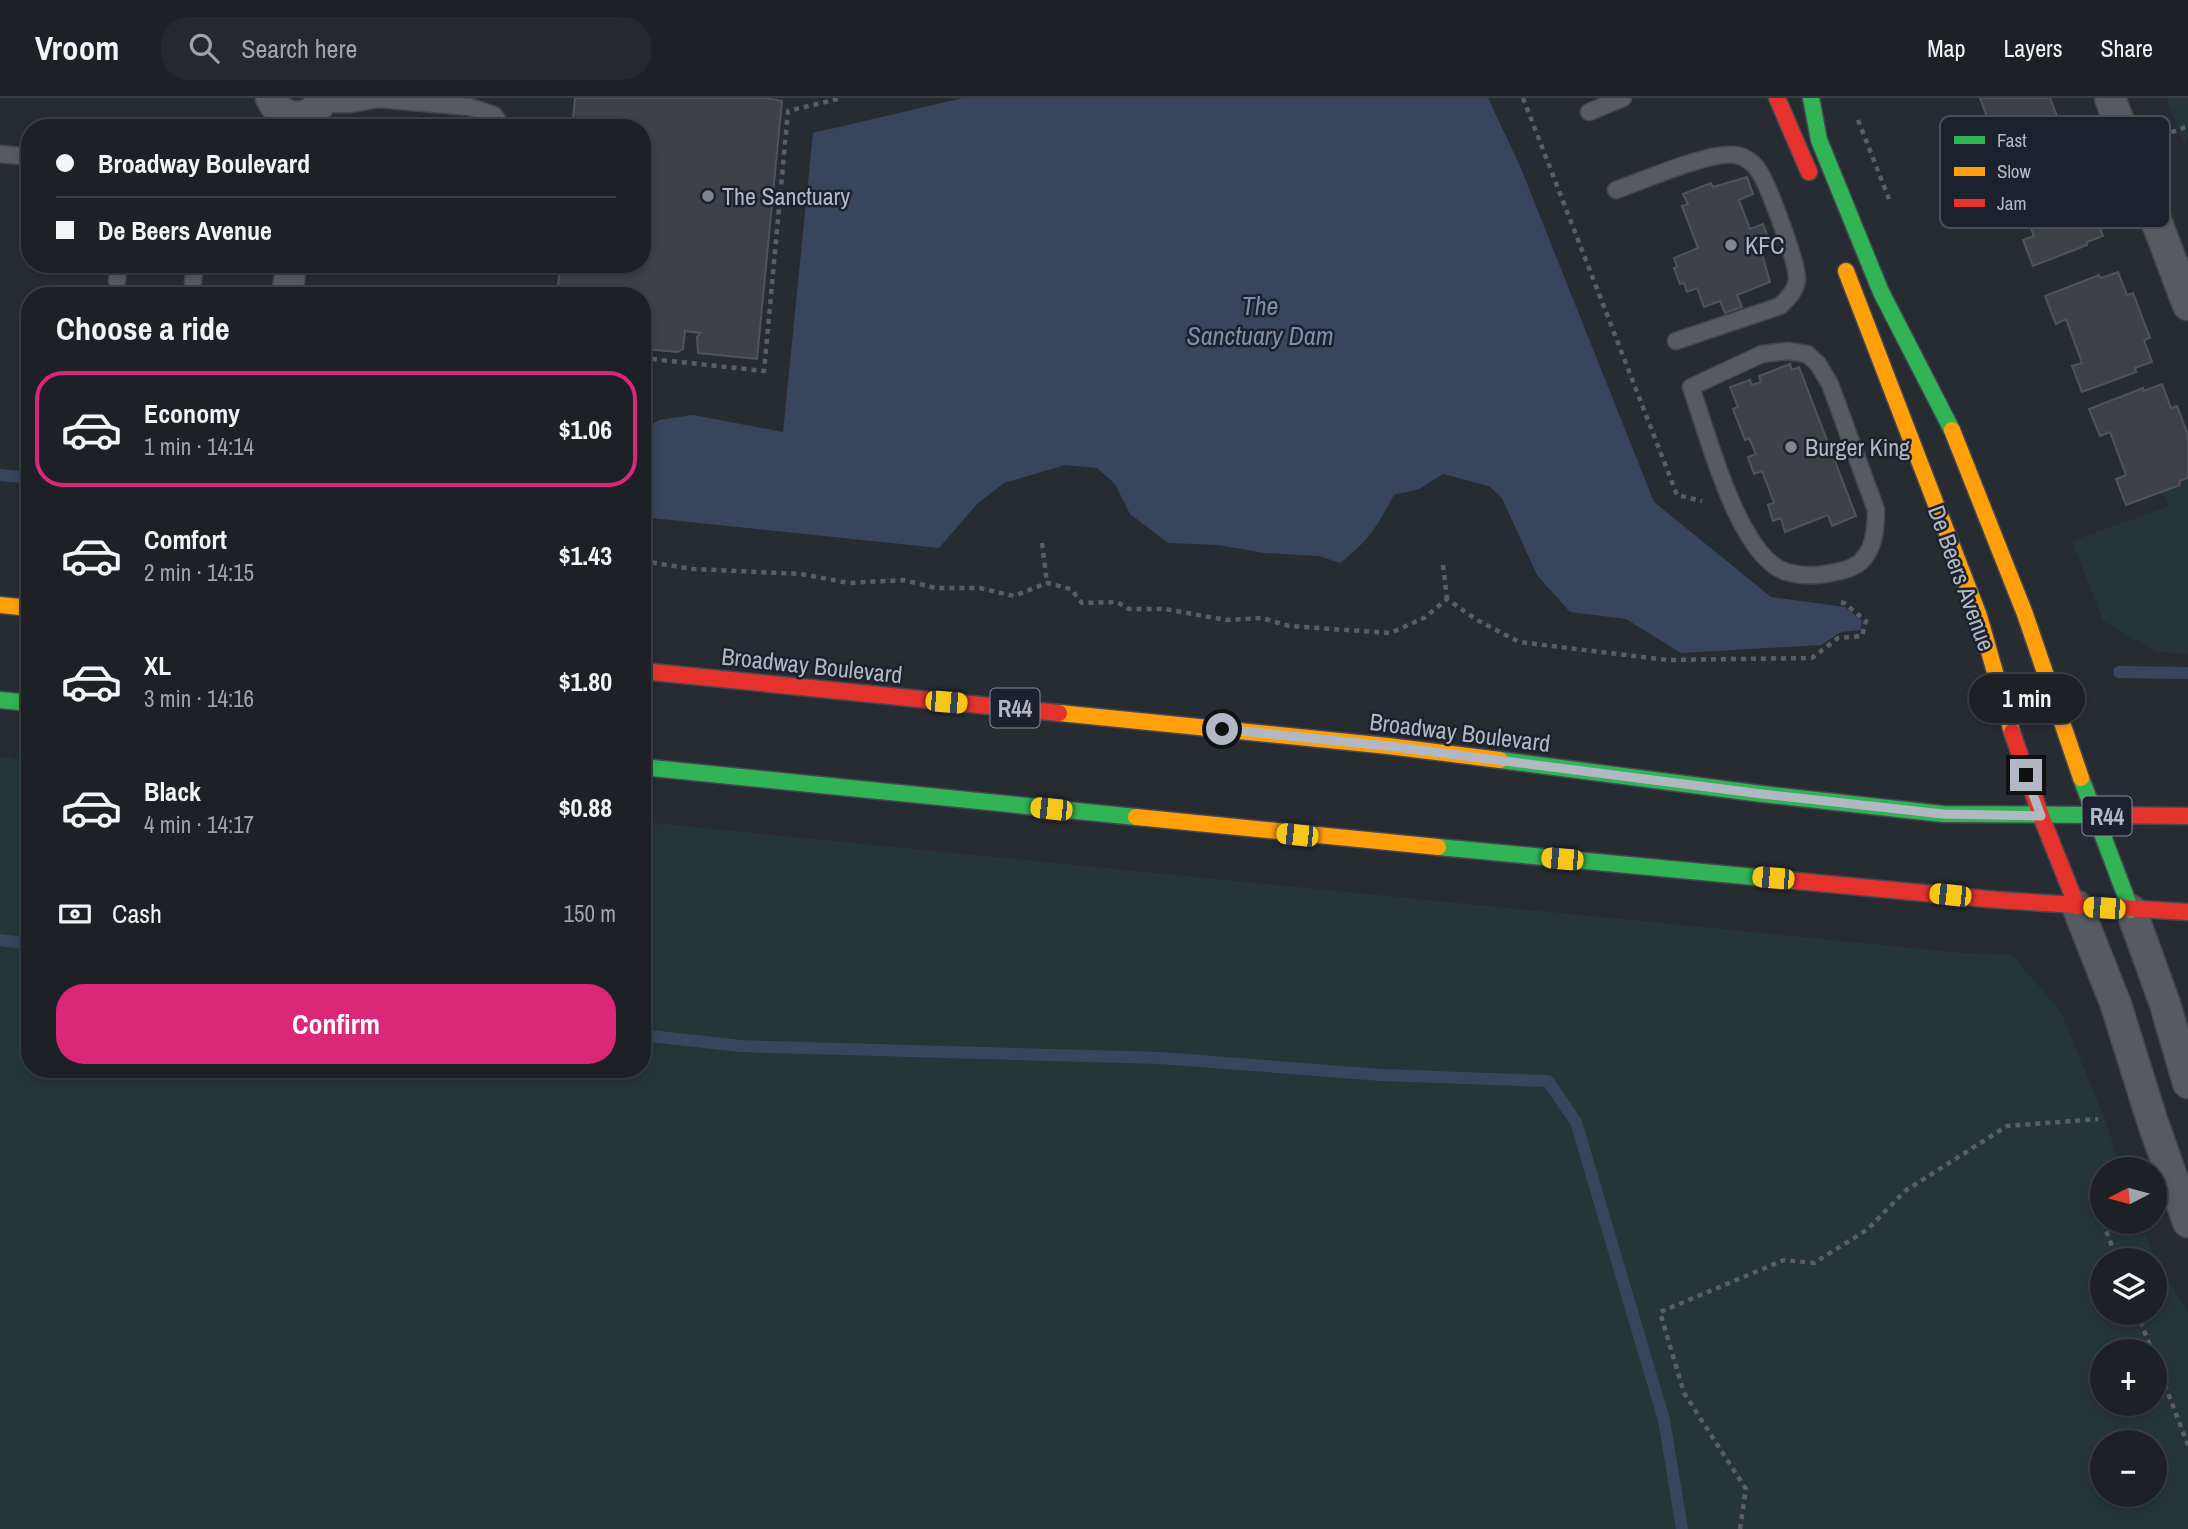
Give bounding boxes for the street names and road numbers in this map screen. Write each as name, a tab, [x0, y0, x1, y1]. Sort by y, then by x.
street label: De Beers Avenue	[1921, 501, 2003, 655]
street label: Broadway Boulevard	[720, 640, 904, 690]
road number: R44	[990, 688, 1040, 728]
street label: Broadway Boulevard	[1368, 705, 1552, 759]
road number: R44	[2082, 796, 2132, 836]

